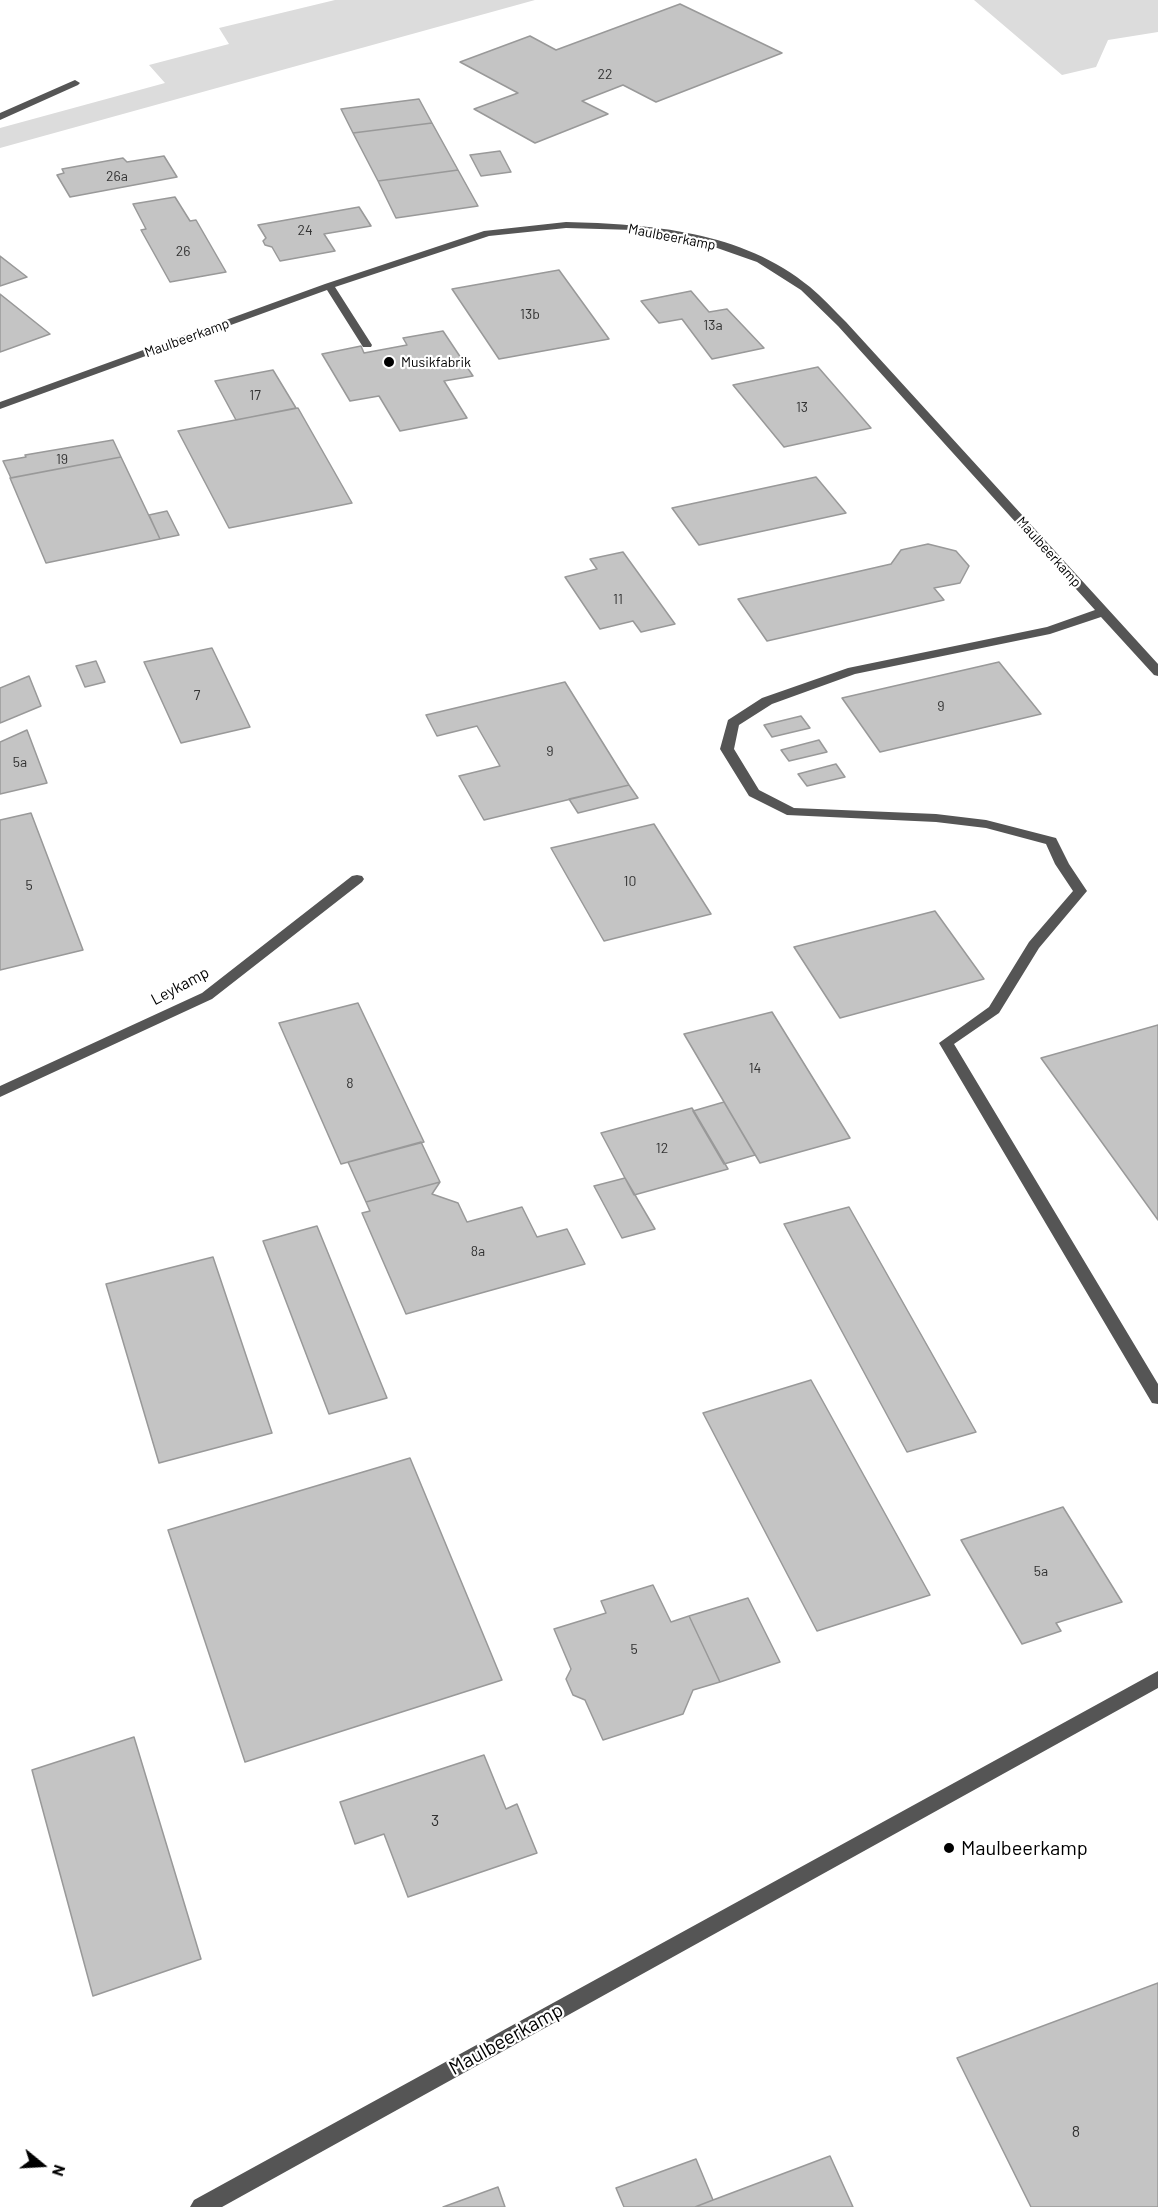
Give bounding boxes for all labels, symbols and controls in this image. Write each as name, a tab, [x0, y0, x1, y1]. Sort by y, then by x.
house number: 22	[597, 66, 613, 82]
house number: 26a	[106, 168, 128, 184]
street label: Maulbeerkamp	[627, 220, 717, 254]
house number: 24	[297, 222, 313, 238]
house number: 26	[176, 243, 190, 259]
house number: 13b	[520, 306, 540, 322]
street label: Maulbeerkamp	[142, 315, 232, 361]
house number: 13a	[703, 317, 723, 333]
place label: Musikfabrik	[401, 354, 471, 370]
marker: Musikfabrik	[382, 355, 396, 369]
house number: 17	[249, 387, 261, 403]
house number: 13	[796, 399, 808, 415]
house number: 19	[56, 451, 68, 467]
street label: Maulbeerkamp	[1013, 513, 1085, 591]
house number: 11	[613, 591, 623, 607]
house number: 7	[194, 687, 200, 703]
house number: 9	[937, 698, 945, 714]
house number: 9	[546, 743, 554, 759]
house number: 5a	[13, 754, 27, 770]
house number: 10	[624, 873, 636, 889]
house number: 5	[25, 877, 33, 893]
street label: Leykamp	[148, 963, 212, 1009]
house number: 14	[749, 1060, 761, 1076]
house number: 8	[346, 1075, 354, 1091]
house number: 12	[656, 1140, 668, 1156]
house number: 8a	[471, 1243, 485, 1259]
house number: 5a	[1034, 1563, 1048, 1579]
house number: 5	[630, 1641, 638, 1657]
house number: 3	[431, 1811, 439, 1831]
place label: Maulbeerkamp	[961, 1836, 1088, 1860]
marker: Maulbeerkamp	[942, 1841, 956, 1855]
street label: Maulbeerkamp	[445, 1998, 567, 2080]
house number: 8	[1072, 2122, 1080, 2142]
north arrow	[12, 2135, 72, 2195]
text: N	[49, 2163, 70, 2179]

